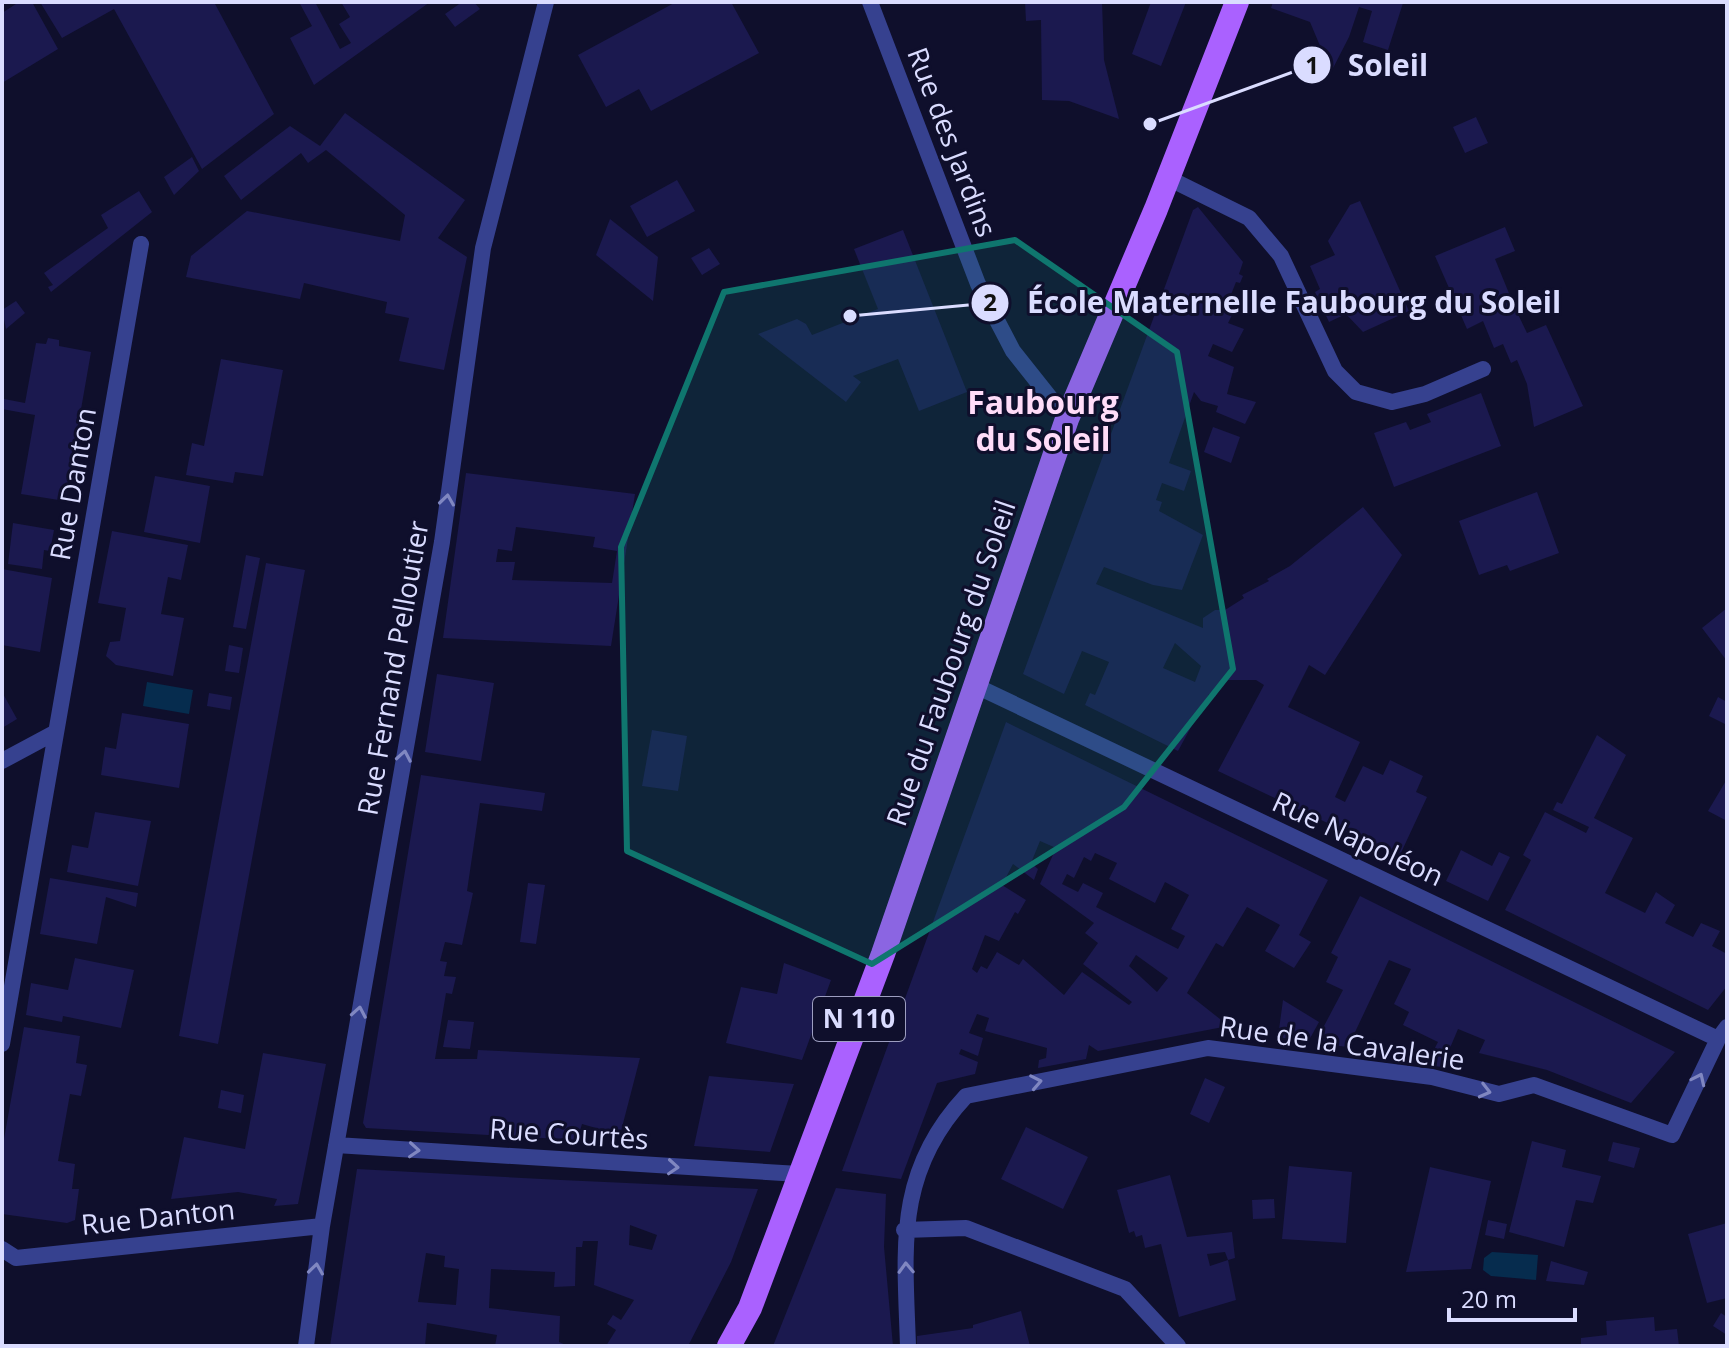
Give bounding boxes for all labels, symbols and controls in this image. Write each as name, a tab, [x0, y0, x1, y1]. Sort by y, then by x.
callout: Soleil	[1292, 38, 1444, 92]
street label: Rue des Jardins	[899, 41, 1007, 242]
text: Soleil	[1348, 44, 1428, 85]
text: 1	[1305, 48, 1319, 81]
callout: École Maternelle Faubourg du Soleil	[970, 276, 1577, 330]
text: École Maternelle Faubourg du Soleil	[1027, 281, 1561, 322]
text: 2	[983, 285, 997, 318]
district label: Faubourg du Soleil	[967, 380, 1119, 460]
street label: Rue Danton	[40, 404, 104, 563]
one-way arrow	[438, 493, 455, 507]
street label: Rue du Faubourg du Soleil	[876, 495, 1024, 831]
street label: Rue Fernand Pelloutier	[347, 517, 437, 818]
one-way arrow	[395, 749, 412, 763]
street label: Rue Napoléon	[1267, 782, 1450, 894]
road number: N 110	[813, 997, 905, 1041]
one-way arrow	[350, 1005, 367, 1019]
street label: Rue de la Cavalerie	[1217, 1006, 1467, 1078]
one-way arrow	[1689, 1072, 1705, 1087]
one-way arrow	[1029, 1074, 1042, 1091]
one-way arrow	[1477, 1081, 1491, 1098]
street label: Rue Courtès	[488, 1108, 650, 1158]
one-way arrow	[408, 1141, 421, 1158]
one-way arrow	[667, 1158, 680, 1175]
street label: Rue Danton	[79, 1189, 237, 1243]
one-way arrow	[897, 1261, 914, 1274]
one-way arrow	[308, 1262, 325, 1275]
scale bar	[1449, 1272, 1575, 1322]
text: 20 m	[1461, 1282, 1517, 1315]

